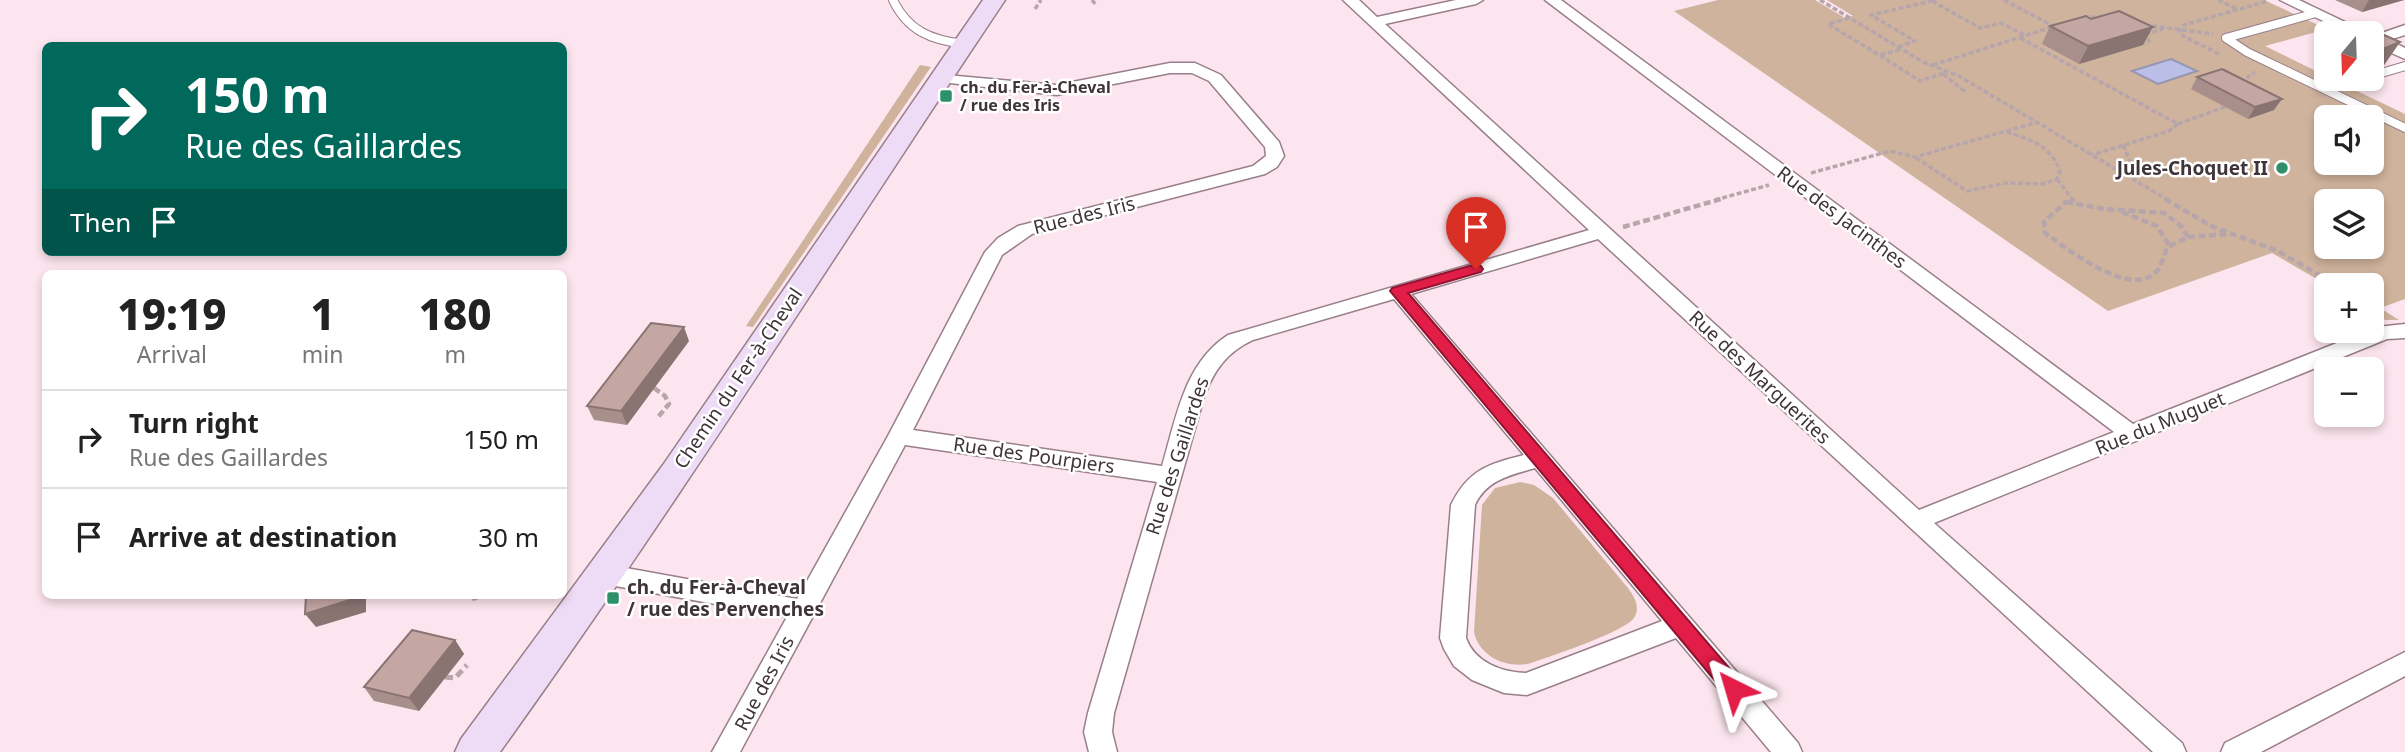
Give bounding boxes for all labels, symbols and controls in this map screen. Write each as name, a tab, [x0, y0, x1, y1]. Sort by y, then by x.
north arrow	[2314, 21, 2384, 91]
map controls	[2314, 21, 2384, 427]
text: 150 m	[185, 61, 330, 127]
icon: right	[70, 70, 161, 161]
place label: ch. du Fer-à-Cheval / rue des Iris	[960, 76, 1111, 116]
marker: ch. du Fer-à-Cheval / rue des Iris	[938, 88, 954, 104]
button: sound	[2314, 105, 2384, 175]
text: Rue des Gaillardes	[185, 124, 462, 167]
place label: Jules-Choquet II	[2115, 155, 2268, 181]
street label: Rue des Jacinthes	[1772, 160, 1912, 274]
marker: Jules-Choquet II	[2274, 160, 2290, 176]
button: layers	[2314, 189, 2384, 259]
street label: Rue des Iris	[1030, 190, 1138, 240]
pin	[1446, 197, 1506, 269]
icon: arrive	[145, 203, 183, 241]
text: Then	[70, 204, 131, 240]
icon: arrive	[1457, 208, 1495, 246]
button: +	[2314, 273, 2384, 343]
street label: Chemin du Fer-à-Cheval	[668, 283, 808, 473]
text: 19:19	[117, 285, 226, 342]
text: 1	[310, 285, 335, 342]
text: 180	[419, 285, 492, 342]
street label: Rue des Marguerites	[1684, 304, 1836, 450]
text: Arrival	[137, 338, 207, 370]
text: min	[302, 338, 343, 370]
text: m	[444, 338, 466, 370]
button: −	[2314, 357, 2384, 427]
street label: Rue des Gaillardes	[1139, 374, 1215, 538]
street label: Rue du Muguet	[2091, 385, 2229, 461]
text: Turn right	[129, 405, 259, 441]
icon: right	[70, 420, 108, 458]
text: 150 m	[463, 421, 539, 457]
street label: Rue des Pourpiers	[952, 431, 1116, 479]
text: Rue des Gaillardes	[129, 441, 328, 473]
icon: arrive	[70, 518, 108, 556]
text: Arrive at destination	[129, 519, 398, 555]
text: 30 m	[478, 519, 539, 555]
place label: ch. du Fer-à-Cheval / rue des Pervenches	[627, 574, 824, 622]
marker: ch. du Fer-à-Cheval / rue des Pervenches	[605, 590, 621, 606]
street label: Rue des Iris	[728, 631, 800, 735]
position arrow	[1697, 652, 1771, 726]

